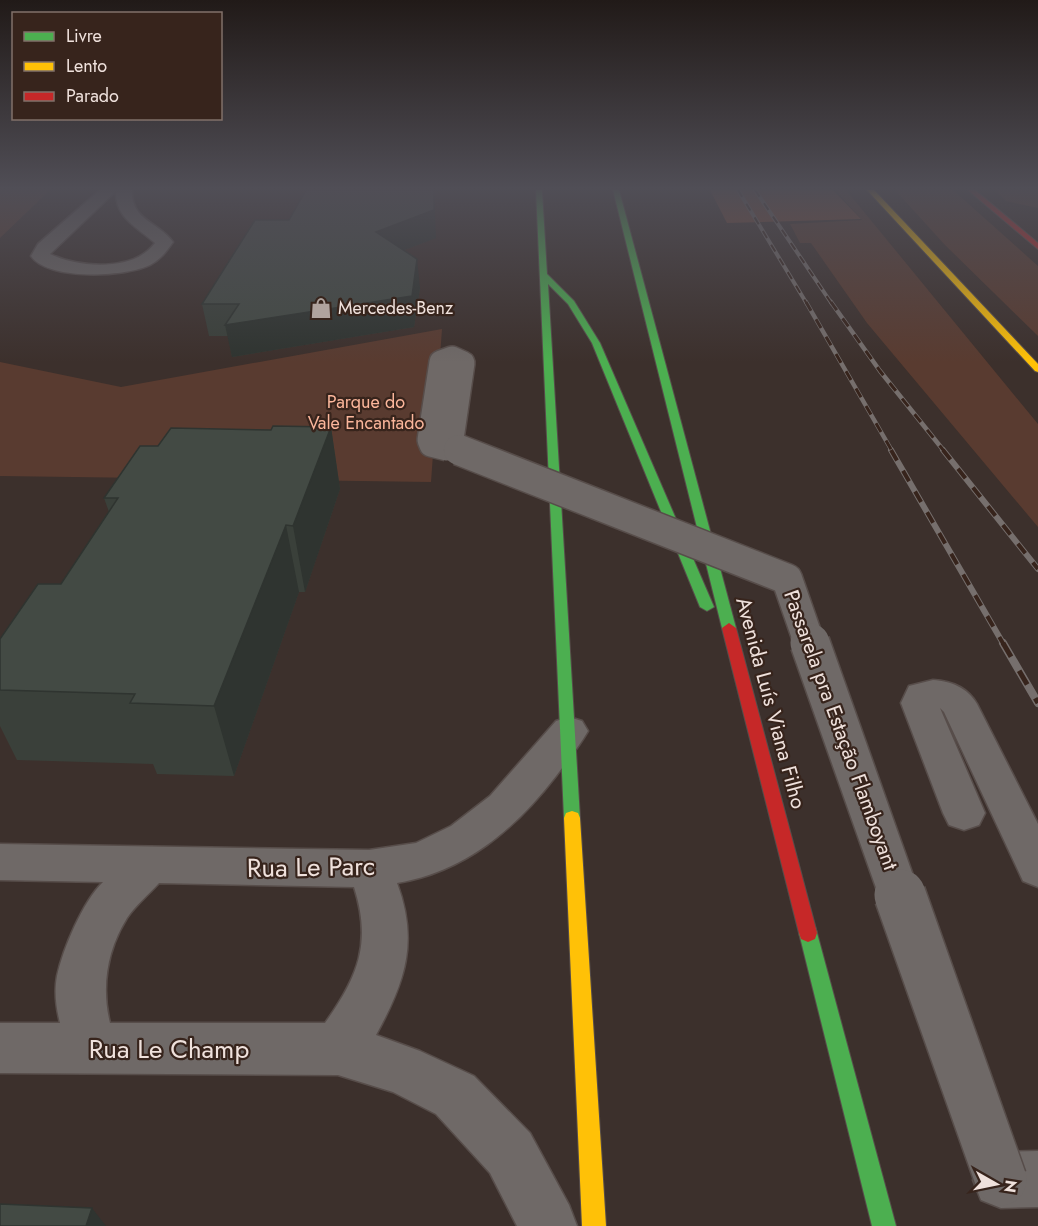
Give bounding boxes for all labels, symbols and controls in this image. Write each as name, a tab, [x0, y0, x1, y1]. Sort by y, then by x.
legend	[12, 12, 222, 120]
text: Livre	[66, 23, 102, 49]
text: Lento	[66, 53, 107, 79]
text: Parado	[66, 83, 119, 109]
place label: Mercedes-Benz	[338, 295, 454, 321]
shop icon: Mercedes-Benz	[309, 296, 333, 320]
park label: Parque do Vale Encantado	[308, 389, 425, 436]
street label: Passarela pra Estação Flamboyant	[776, 586, 906, 874]
street label: Avenida Luís Viana Filho	[728, 594, 814, 812]
street label: Rua Le Parc	[247, 847, 375, 887]
street label: Rua Le Champ	[89, 1030, 249, 1068]
north arrow	[966, 1154, 1026, 1214]
text: N	[998, 1178, 1023, 1194]

